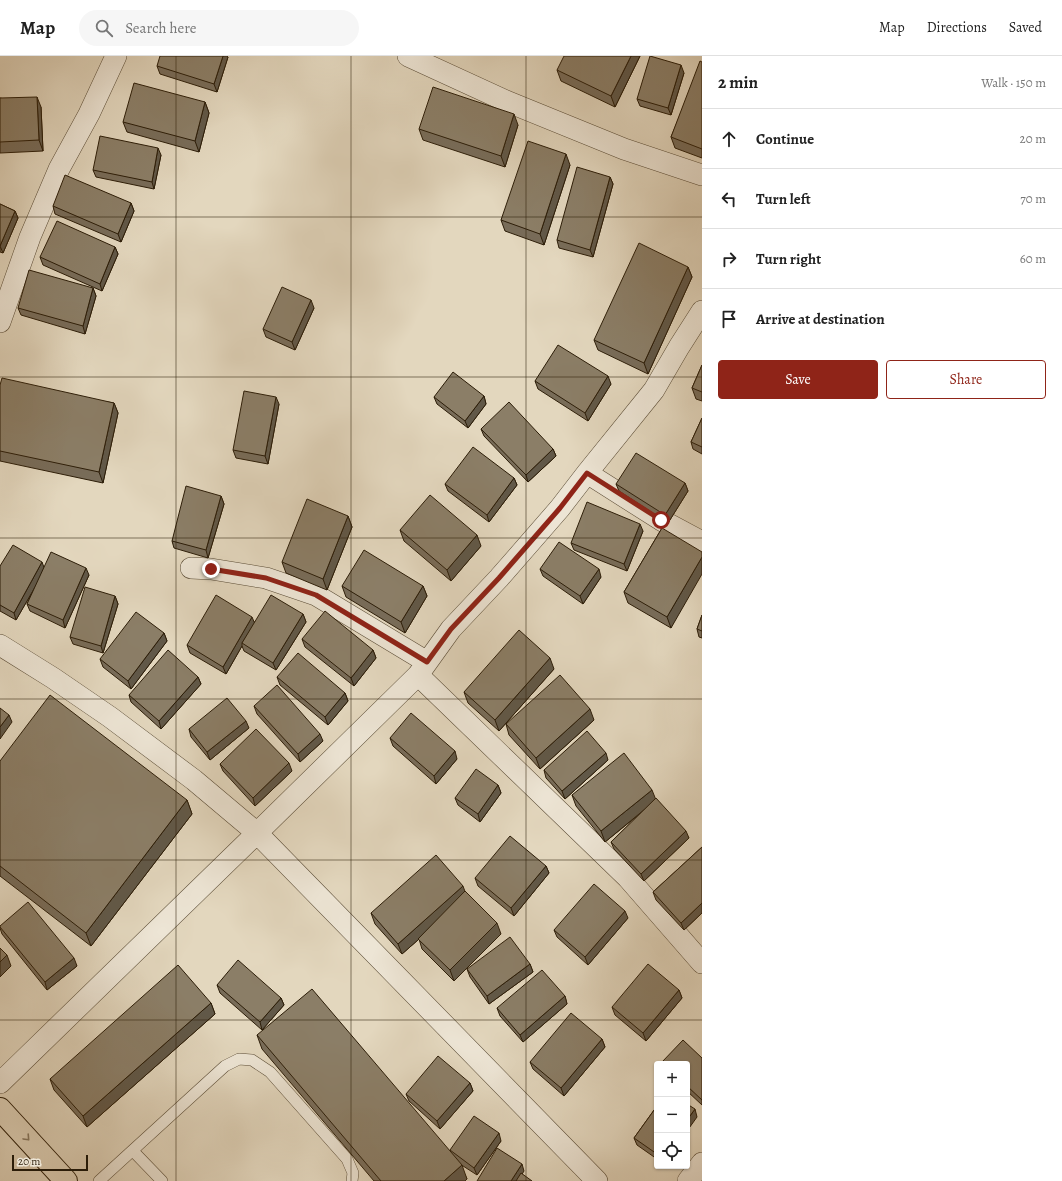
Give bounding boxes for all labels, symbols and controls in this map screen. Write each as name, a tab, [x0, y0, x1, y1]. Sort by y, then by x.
search box	[79, 10, 359, 46]
text: Map	[20, 15, 55, 41]
icon: search	[93, 17, 115, 39]
text: Search here	[125, 18, 197, 38]
text: Map	[879, 18, 905, 37]
text: Directions	[927, 18, 987, 37]
text: Saved	[1009, 18, 1042, 37]
text: 2 min	[718, 71, 758, 94]
text: Walk · 150 m	[981, 74, 1046, 91]
icon: ahead	[718, 128, 740, 150]
text: Continue	[756, 129, 814, 149]
text: 20 m	[1020, 130, 1046, 147]
icon: left	[718, 188, 740, 210]
text: Turn left	[756, 189, 811, 209]
text: 70 m	[1020, 190, 1046, 207]
icon: right	[718, 248, 740, 270]
text: Turn right	[756, 249, 821, 269]
text: 60 m	[1020, 250, 1046, 267]
icon: arrive	[718, 308, 740, 330]
text: Arrive at destination	[756, 309, 885, 329]
button: Save	[718, 360, 878, 399]
button: Share	[886, 360, 1046, 399]
route start	[652, 511, 670, 529]
route end	[202, 560, 220, 578]
map controls	[654, 1061, 690, 1169]
button: +	[654, 1061, 690, 1097]
button: −	[654, 1097, 690, 1133]
one-way arrow	[22, 1133, 29, 1141]
button: locate	[654, 1133, 690, 1169]
scale bar	[12, 1153, 88, 1172]
text: 20 m	[18, 1154, 40, 1169]

